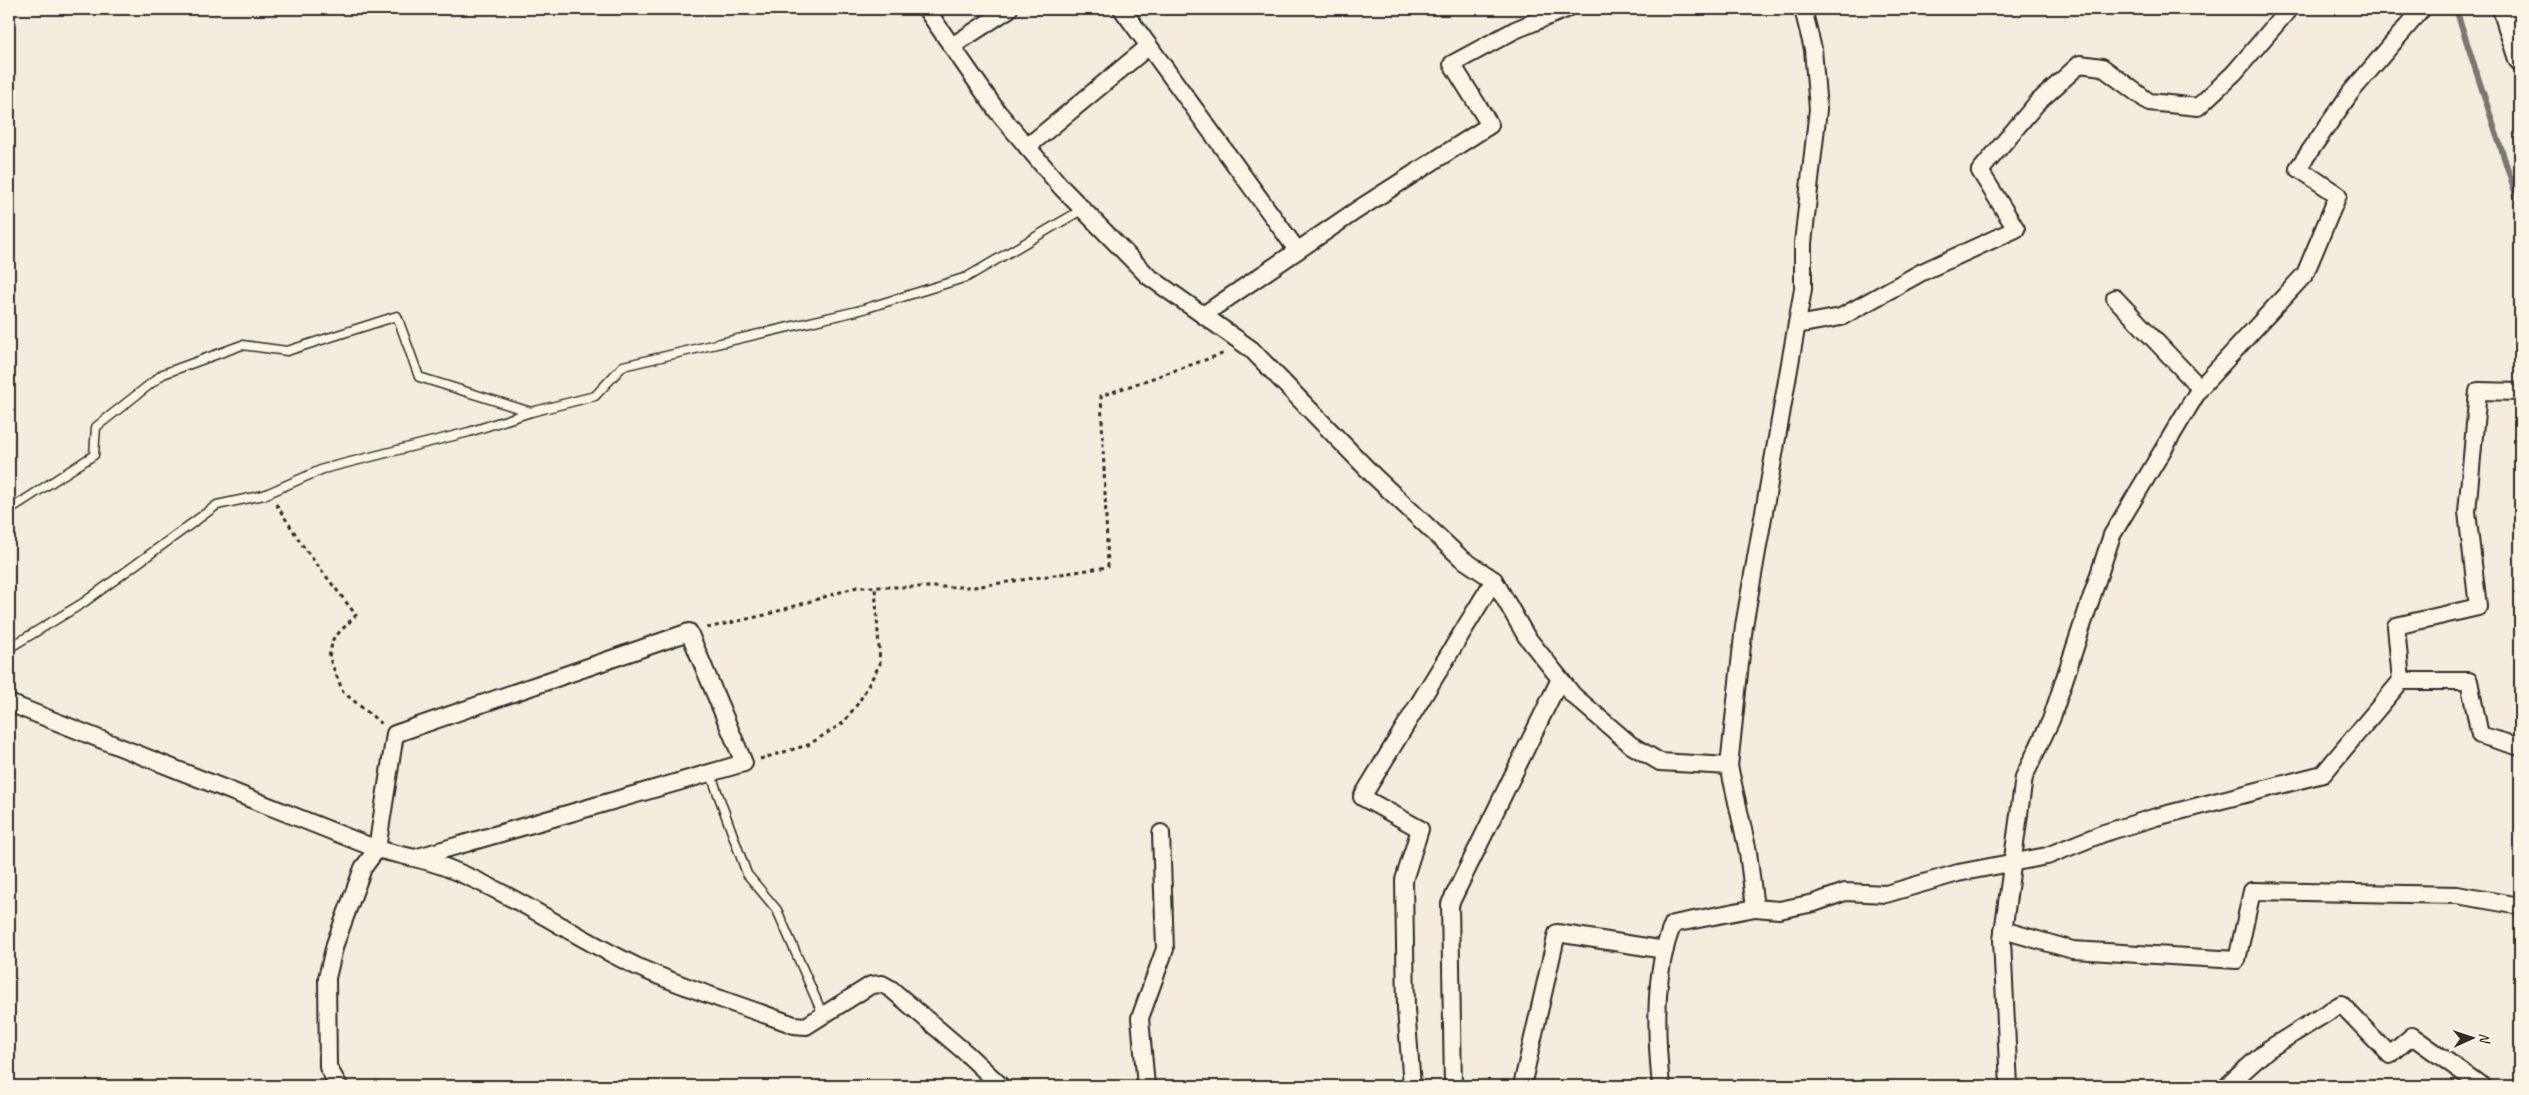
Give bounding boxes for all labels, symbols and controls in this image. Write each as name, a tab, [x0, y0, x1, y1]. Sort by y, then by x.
north arrow	[2446, 1012, 2496, 1062]
text: N	[2476, 1033, 2493, 1044]

